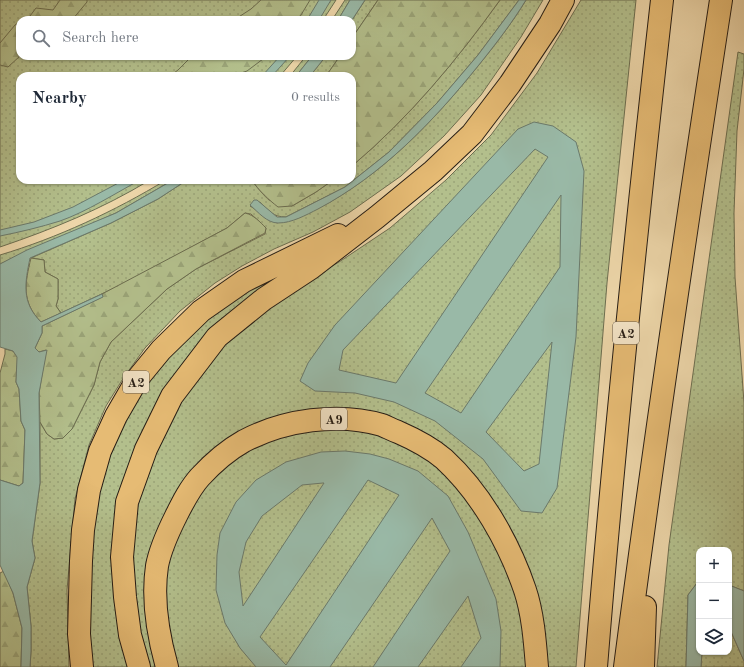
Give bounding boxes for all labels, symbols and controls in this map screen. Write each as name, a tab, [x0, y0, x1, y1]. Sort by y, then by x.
search box	[16, 16, 356, 60]
icon: search	[30, 27, 52, 49]
text: Search here	[62, 31, 139, 46]
text: Nearby	[32, 90, 87, 107]
text: 0 results	[291, 91, 340, 104]
road number: A2	[613, 322, 639, 344]
road number: A2	[123, 371, 149, 393]
road number: A9	[321, 408, 347, 430]
map controls	[696, 547, 732, 655]
button: +	[696, 547, 732, 583]
button: −	[696, 583, 732, 619]
button: layers	[696, 619, 732, 655]

